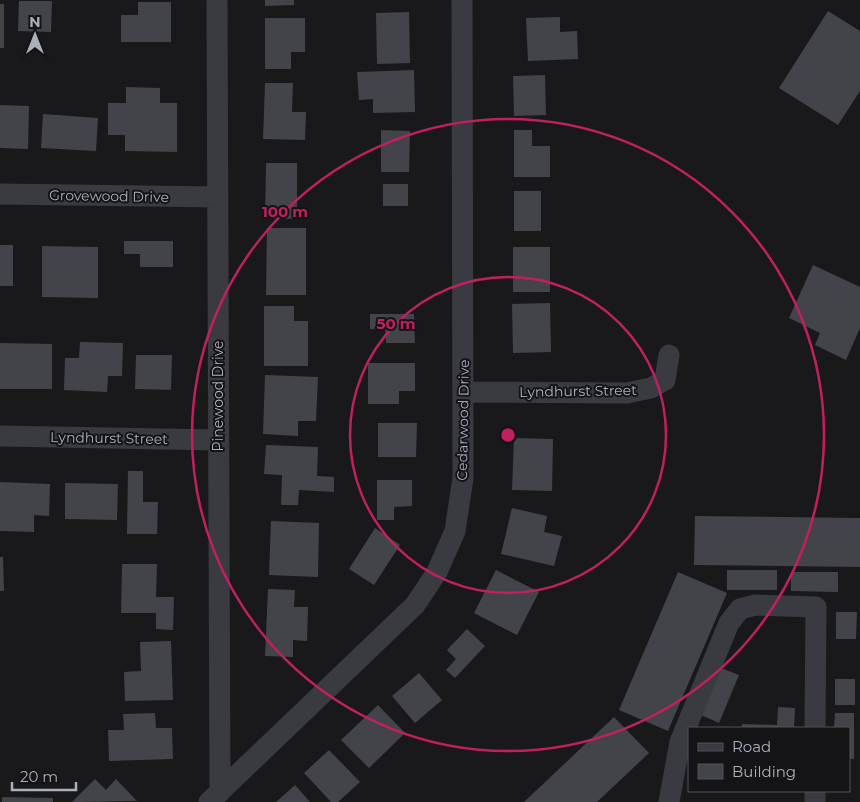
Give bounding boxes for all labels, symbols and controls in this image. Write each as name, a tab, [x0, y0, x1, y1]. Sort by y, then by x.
north arrow	[10, 10, 60, 60]
text: N	[29, 13, 41, 31]
street label: Grovewood Drive	[49, 186, 169, 206]
text: 100 m	[262, 202, 308, 221]
text: 50 m	[376, 314, 416, 333]
street label: Pinewood Drive	[209, 340, 227, 452]
street label: Cedarwood Drive	[453, 359, 473, 481]
street label: Lyndhurst Street	[519, 381, 637, 401]
centre of rings	[499, 426, 517, 444]
street label: Lyndhurst Street	[50, 428, 168, 448]
legend	[688, 727, 850, 792]
text: Road	[732, 737, 771, 756]
scale bar	[12, 760, 76, 792]
text: Building	[732, 762, 796, 781]
text: 20 m	[20, 767, 58, 786]

